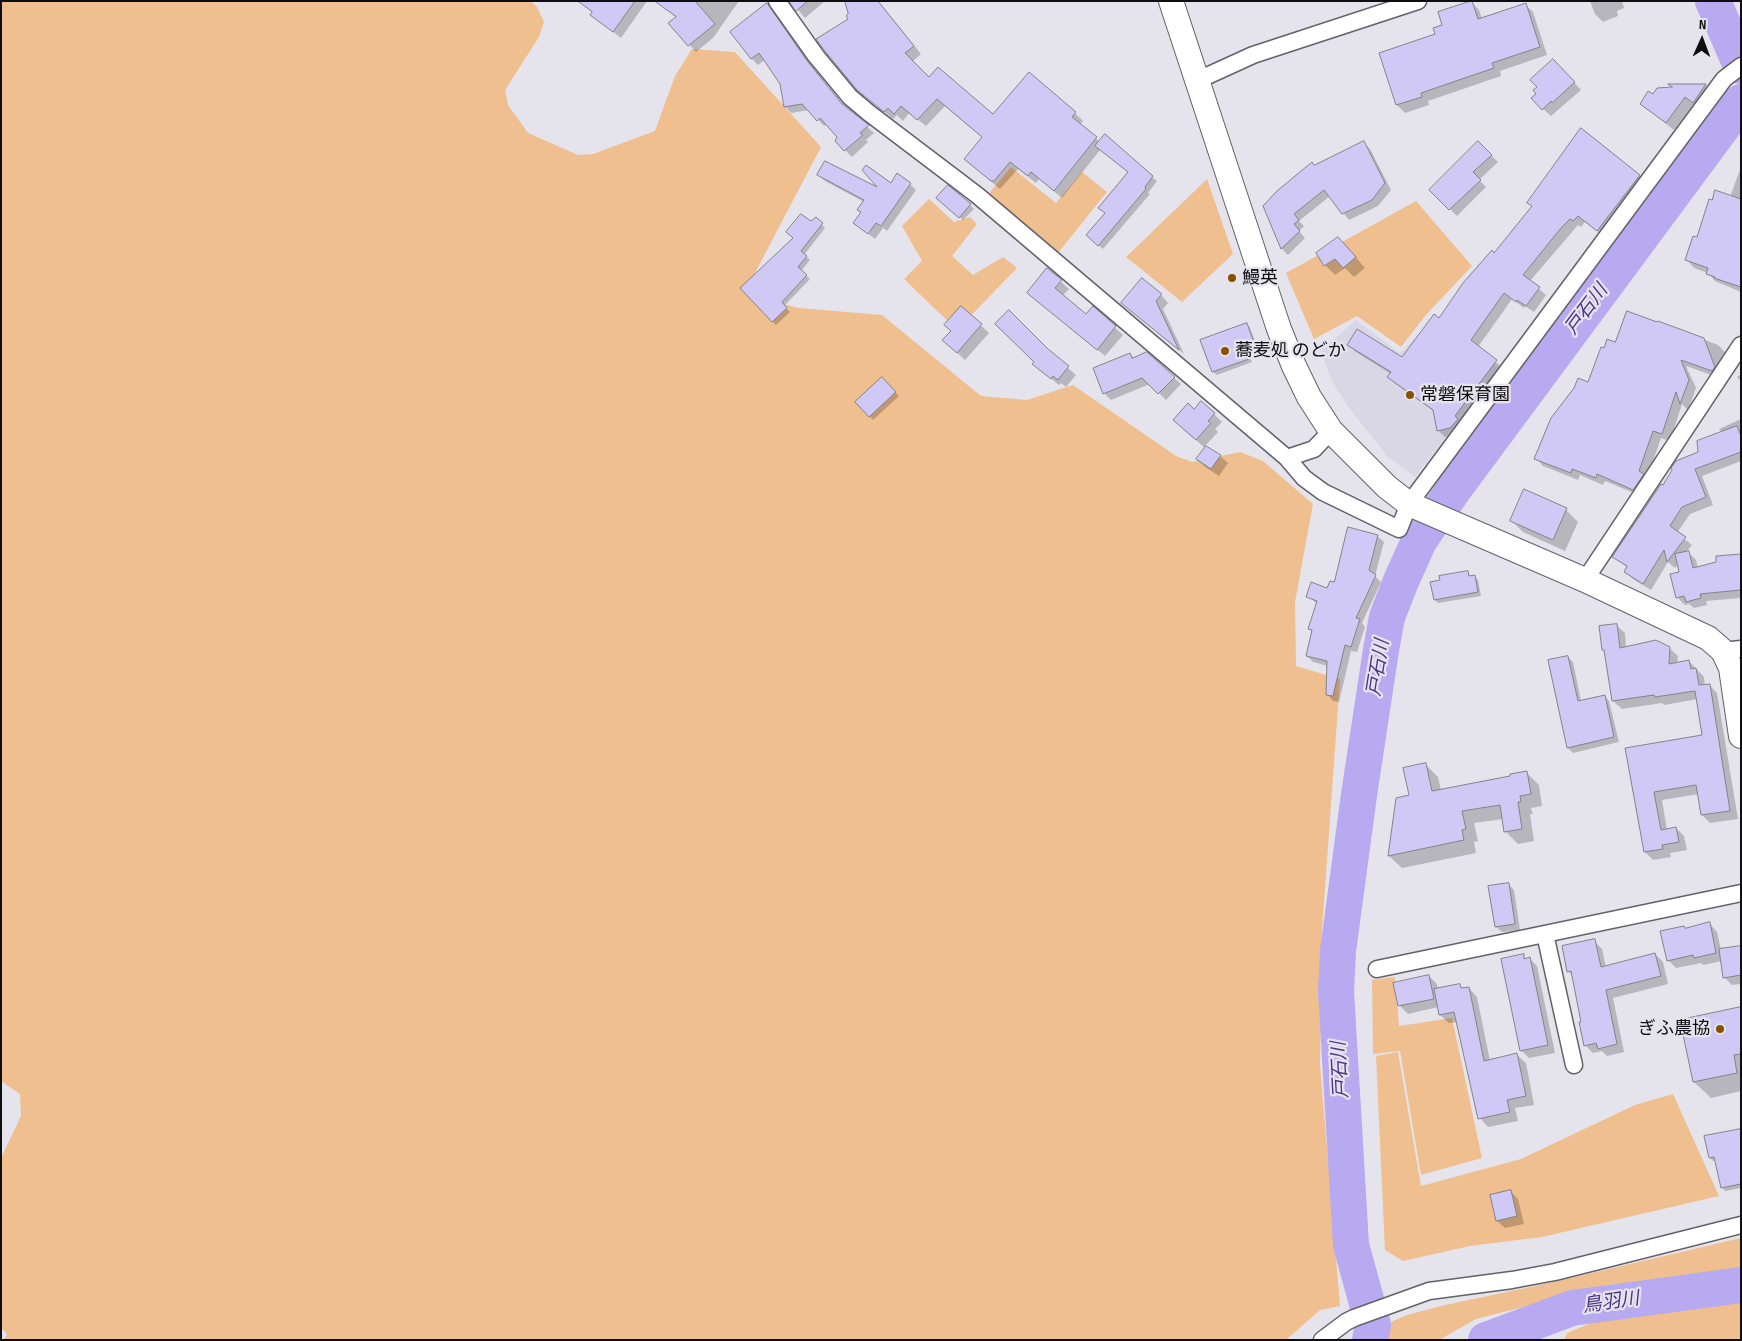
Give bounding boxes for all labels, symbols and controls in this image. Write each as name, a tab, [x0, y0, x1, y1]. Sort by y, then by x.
north arrow	[1677, 15, 1727, 65]
text: N	[1698, 16, 1707, 33]
place label: 鰻英	[1242, 267, 1278, 289]
marker: 鰻英	[1226, 272, 1238, 284]
water label: 戸石川	[1561, 280, 1613, 340]
place label: 蕎麦処 のどか	[1235, 340, 1346, 362]
marker: 蕎麦処 のどか	[1219, 345, 1231, 357]
place label: 常磐保育園	[1420, 384, 1510, 406]
marker: 常磐保育園	[1404, 389, 1416, 401]
water label: 戸石川	[1363, 638, 1395, 698]
place label: ぎふ農協	[1638, 1018, 1710, 1040]
marker: ぎふ農協	[1714, 1023, 1726, 1035]
water label: 戸石川	[1328, 1041, 1354, 1099]
water label: 鳥羽川	[1581, 1288, 1641, 1318]

